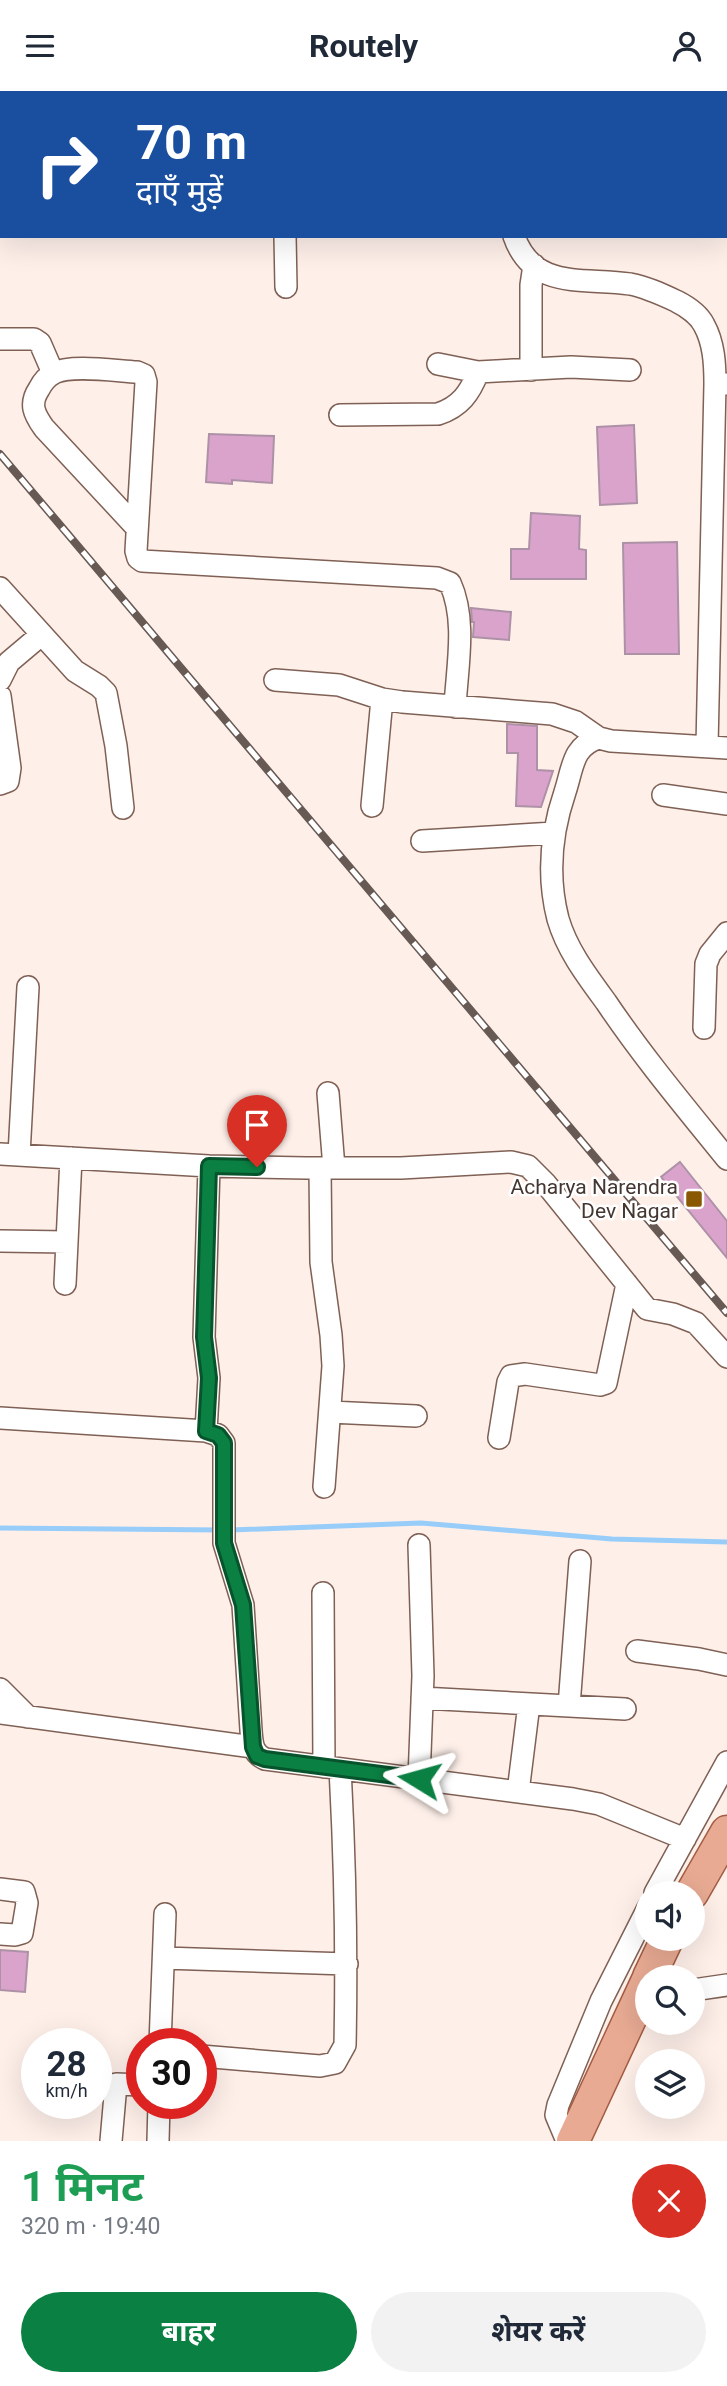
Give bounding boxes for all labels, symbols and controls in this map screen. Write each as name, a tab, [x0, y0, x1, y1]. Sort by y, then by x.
icon: menu	[21, 27, 59, 65]
text: Routely	[309, 27, 418, 65]
icon: person	[668, 27, 706, 65]
text: 70 m	[136, 114, 247, 171]
icon: right	[21, 119, 112, 210]
text: दाएँ मुड़ें	[136, 173, 223, 211]
pin	[227, 1095, 287, 1167]
icon: arrive	[238, 1106, 276, 1144]
place label: Acharya Narendra Dev Nagar	[511, 1175, 678, 1223]
marker: Acharya Narendra Dev Nagar	[684, 1189, 704, 1209]
position arrow	[382, 1742, 456, 1816]
map controls	[635, 1881, 705, 2119]
button: sound	[635, 1881, 705, 1951]
button: search	[635, 1965, 705, 2035]
speed limit sign: 30	[126, 2028, 217, 2119]
text: 28	[46, 2044, 87, 2085]
button: layers	[635, 2049, 705, 2119]
text: km/h	[45, 2080, 88, 2101]
text: 1 मिनट	[21, 2162, 144, 2211]
button: close	[632, 2164, 706, 2238]
text: 320 m · 19:40	[21, 2213, 160, 2240]
button: बाहर	[21, 2292, 357, 2372]
button: शेयर करें	[371, 2292, 706, 2372]

